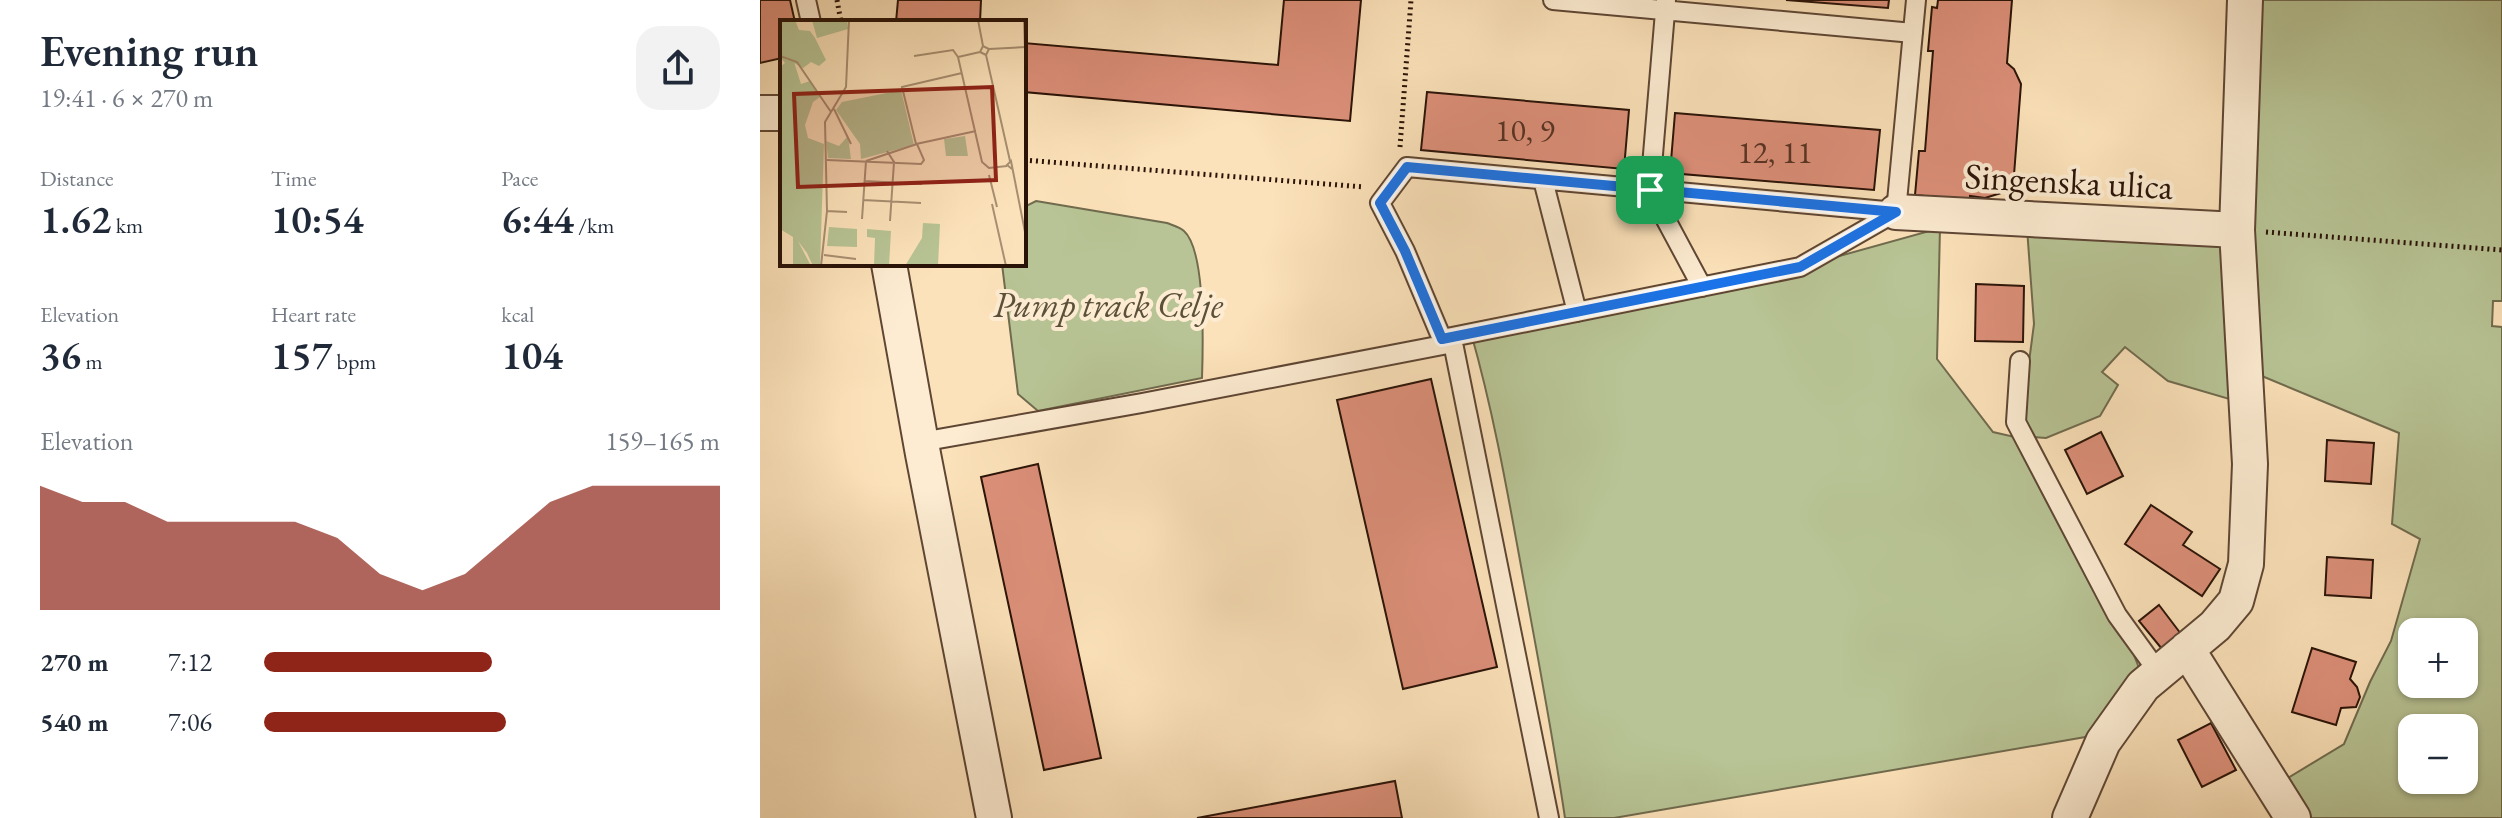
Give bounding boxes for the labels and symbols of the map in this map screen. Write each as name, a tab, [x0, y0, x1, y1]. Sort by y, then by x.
inset map	[780, 20, 1026, 266]
house number: 10, 9	[1495, 109, 1555, 151]
house number: 12, 11	[1737, 131, 1813, 173]
street label: Singenska ulica	[1964, 152, 2175, 210]
pin	[1616, 156, 1684, 224]
park label: Pump track Celje	[993, 281, 1224, 328]

